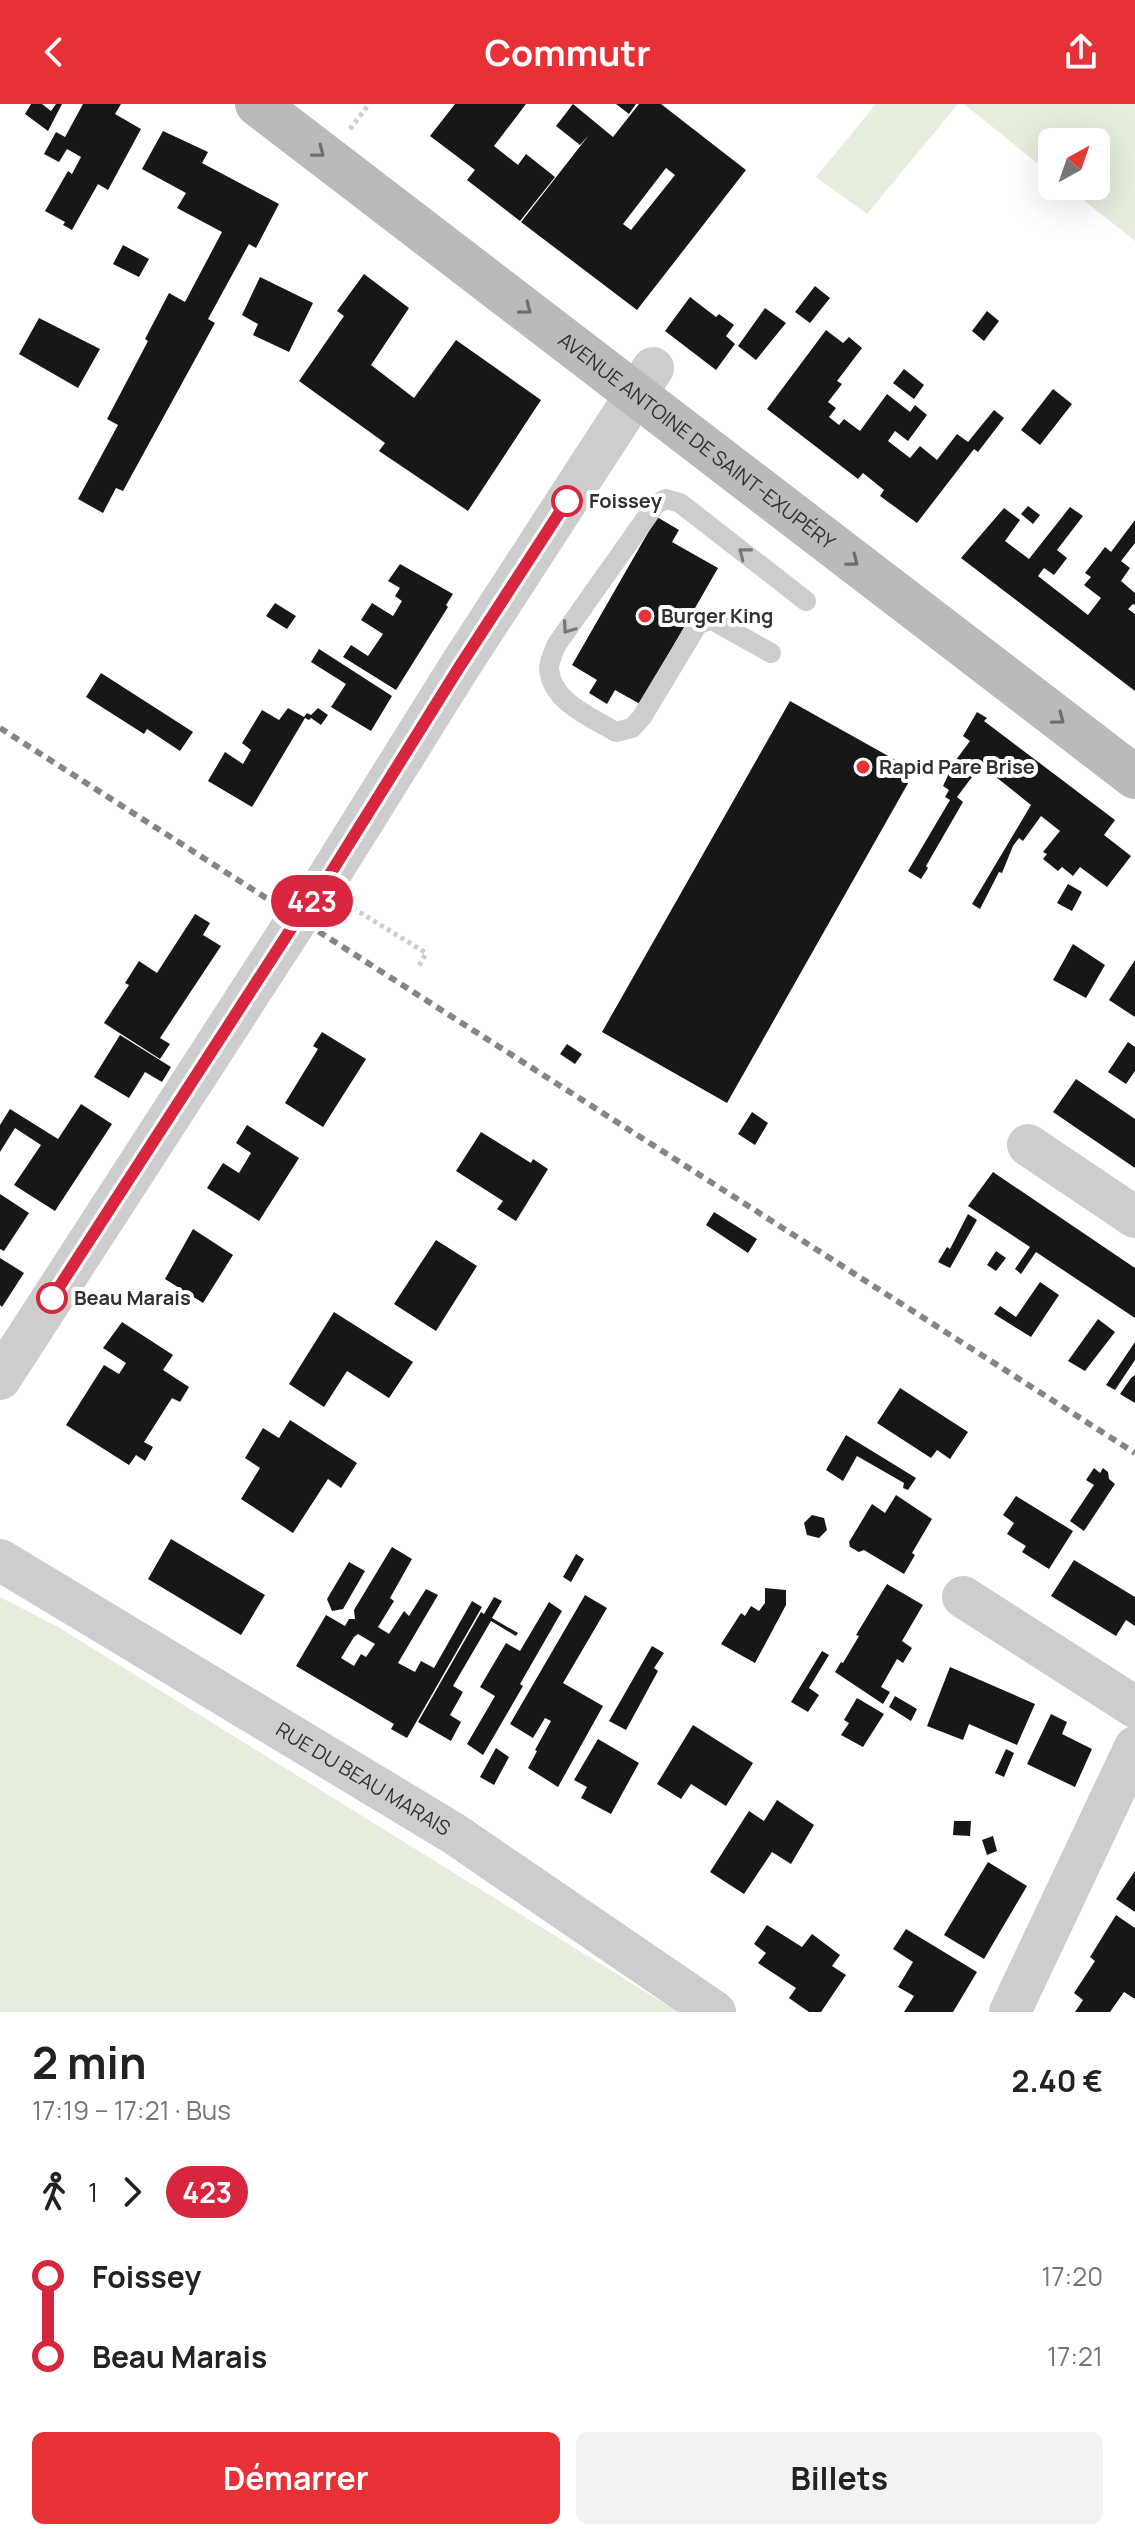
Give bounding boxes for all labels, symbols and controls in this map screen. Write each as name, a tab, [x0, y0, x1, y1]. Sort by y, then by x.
text: Commutr	[484, 28, 651, 77]
icon: back	[32, 30, 76, 74]
icon: share	[1059, 30, 1103, 74]
north arrow	[1038, 128, 1110, 200]
map controls	[1038, 128, 1110, 200]
one-way arrow	[310, 142, 325, 156]
one-way arrow	[517, 300, 532, 314]
street label: AVENUE ANTOINE DE SAINT-EXUPÉRY	[553, 326, 841, 556]
marker: Foissey	[552, 486, 582, 516]
place label: Foissey	[589, 487, 663, 514]
one-way arrow	[738, 549, 753, 563]
one-way arrow	[844, 551, 859, 565]
place label: Burger King	[661, 602, 773, 629]
marker: Burger King	[636, 607, 654, 625]
one-way arrow	[563, 620, 578, 634]
one-way arrow	[1050, 710, 1065, 724]
place label: Rapid Pare Brise	[879, 753, 1035, 780]
marker: Rapid Pare Brise	[854, 758, 872, 776]
line badge: 423	[266, 875, 358, 927]
text: 423	[287, 882, 337, 920]
marker: Beau Marais	[37, 1283, 67, 1313]
place label: Beau Marais	[74, 1284, 191, 1311]
street label: RUE DU BEAU MARAIS	[271, 1715, 456, 1841]
text: 2 min	[32, 2032, 146, 2092]
text: 2.40 €	[1012, 2060, 1103, 2101]
text: 17:19 – 17:21 · Bus	[32, 2092, 231, 2128]
icon: walk	[32, 2170, 76, 2214]
icon: forward	[110, 2170, 154, 2214]
text: 423	[182, 2173, 232, 2211]
text: 1	[88, 2174, 98, 2210]
text: Foissey	[92, 2256, 201, 2297]
text: 17:20	[1041, 2258, 1103, 2294]
text: Beau Marais	[92, 2336, 267, 2377]
text: 17:21	[1047, 2338, 1103, 2374]
button: Démarrer	[32, 2432, 560, 2524]
button: Billets	[576, 2432, 1103, 2524]

